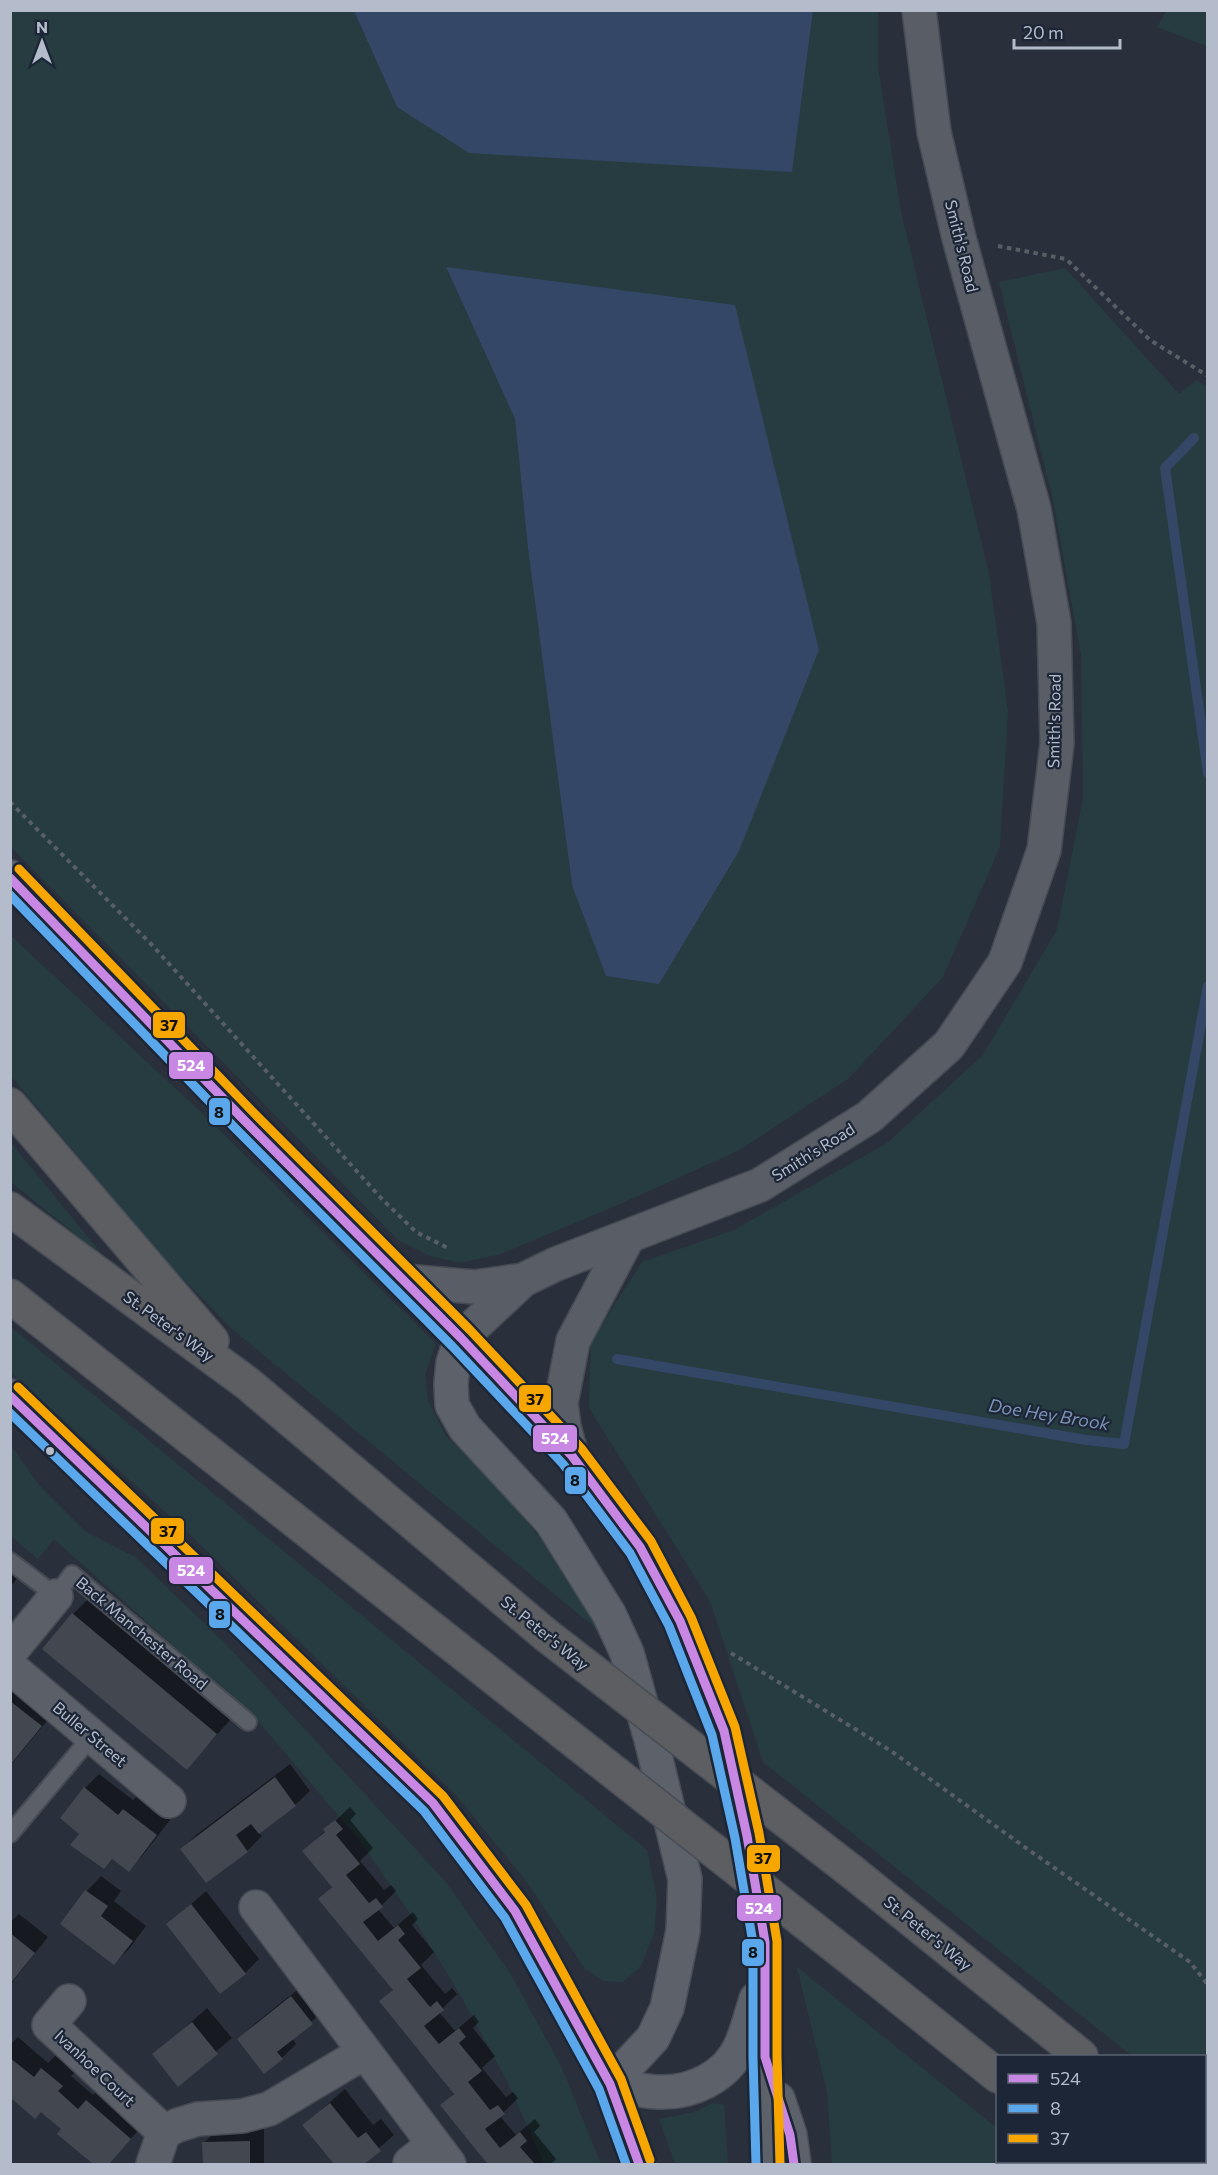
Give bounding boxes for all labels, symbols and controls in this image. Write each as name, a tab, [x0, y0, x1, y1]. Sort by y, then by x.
north arrow	[12, 12, 72, 72]
scale bar	[1014, 12, 1120, 50]
text: N	[36, 17, 48, 36]
text: 20 m	[1023, 21, 1064, 43]
street label: Smith's Road	[942, 198, 983, 294]
street label: Smith's Road	[1043, 674, 1064, 768]
line badge: 37	[152, 1011, 186, 1039]
text: 37	[160, 1015, 178, 1034]
line badge: 524	[168, 1051, 214, 1080]
text: 524	[177, 1055, 205, 1074]
line badge: 8	[208, 1097, 231, 1126]
text: 8	[214, 1102, 224, 1121]
street label: Smith's Road	[768, 1119, 858, 1185]
street label: St. Peter's Way	[120, 1286, 218, 1365]
line badge: 37	[518, 1384, 552, 1413]
text: 37	[526, 1389, 544, 1408]
water label: Doe Hey Brook	[987, 1394, 1112, 1435]
line badge: 524	[532, 1424, 578, 1453]
text: 524	[541, 1428, 569, 1447]
unlabelled marker	[44, 1445, 56, 1457]
line badge: 8	[564, 1466, 587, 1495]
text: 8	[570, 1470, 580, 1489]
line badge: 37	[150, 1517, 185, 1545]
text: 37	[159, 1521, 177, 1540]
line badge: 524	[168, 1556, 214, 1585]
text: 524	[177, 1560, 205, 1579]
street label: Back Manchester Road	[73, 1572, 212, 1693]
street label: St. Peter's Way	[498, 1591, 593, 1674]
line badge: 8	[208, 1600, 231, 1629]
text: 8	[215, 1604, 225, 1623]
street label: Buller Street	[50, 1697, 131, 1770]
line badge: 37	[746, 1844, 781, 1873]
text: 37	[754, 1848, 772, 1867]
street label: St. Peter's Way	[881, 1891, 976, 1974]
line badge: 524	[736, 1894, 782, 1922]
text: 524	[745, 1898, 773, 1917]
line badge: 8	[741, 1938, 765, 1967]
text: 8	[748, 1942, 758, 1961]
street label: Ivanhoe Court	[51, 2026, 140, 2110]
legend	[996, 2055, 1206, 2163]
text: 524	[1050, 2067, 1081, 2089]
text: 8	[1050, 2097, 1061, 2119]
text: 37	[1050, 2127, 1070, 2149]

